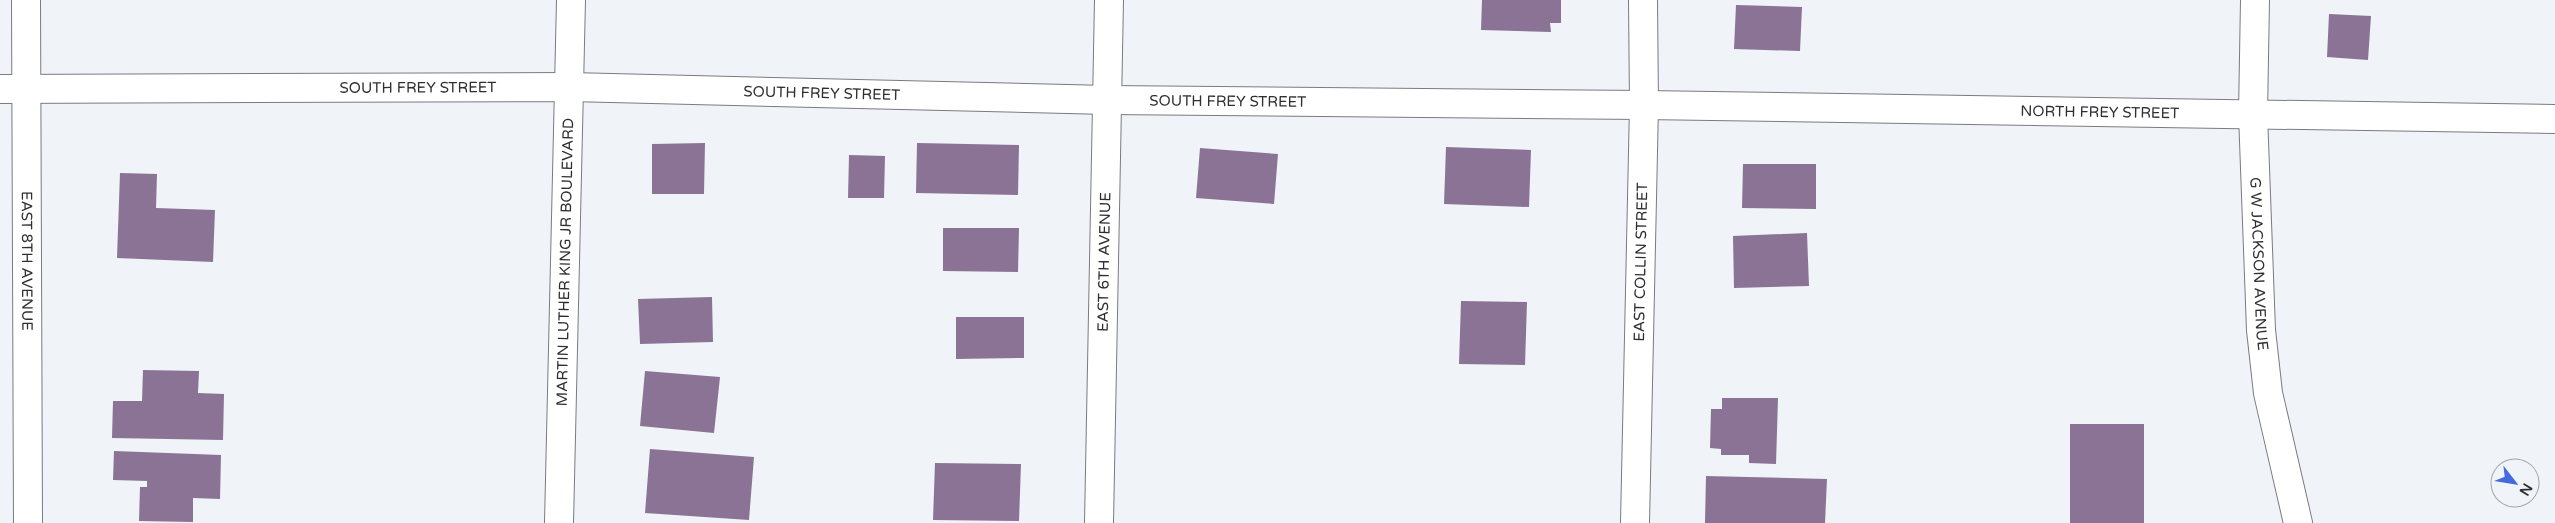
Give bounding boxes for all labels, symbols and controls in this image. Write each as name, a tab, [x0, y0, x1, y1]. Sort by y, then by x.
street label: SOUTH FREY STREET	[340, 78, 496, 97]
street label: SOUTH FREY STREET	[743, 82, 901, 104]
street label: SOUTH FREY STREET	[1149, 91, 1306, 111]
street label: NORTH FREY STREET	[2020, 102, 2179, 122]
street label: MARTIN LUTHER KING JR BOULEVARD	[553, 118, 577, 406]
street label: G W JACKSON AVENUE	[2246, 177, 2272, 352]
street label: EAST COLLIN STREET	[1630, 182, 1651, 342]
street label: EAST 8TH AVENUE	[18, 191, 36, 331]
street label: EAST 6TH AVENUE	[1094, 192, 1114, 332]
north arrow	[2490, 458, 2540, 508]
text: N	[2516, 480, 2536, 499]

